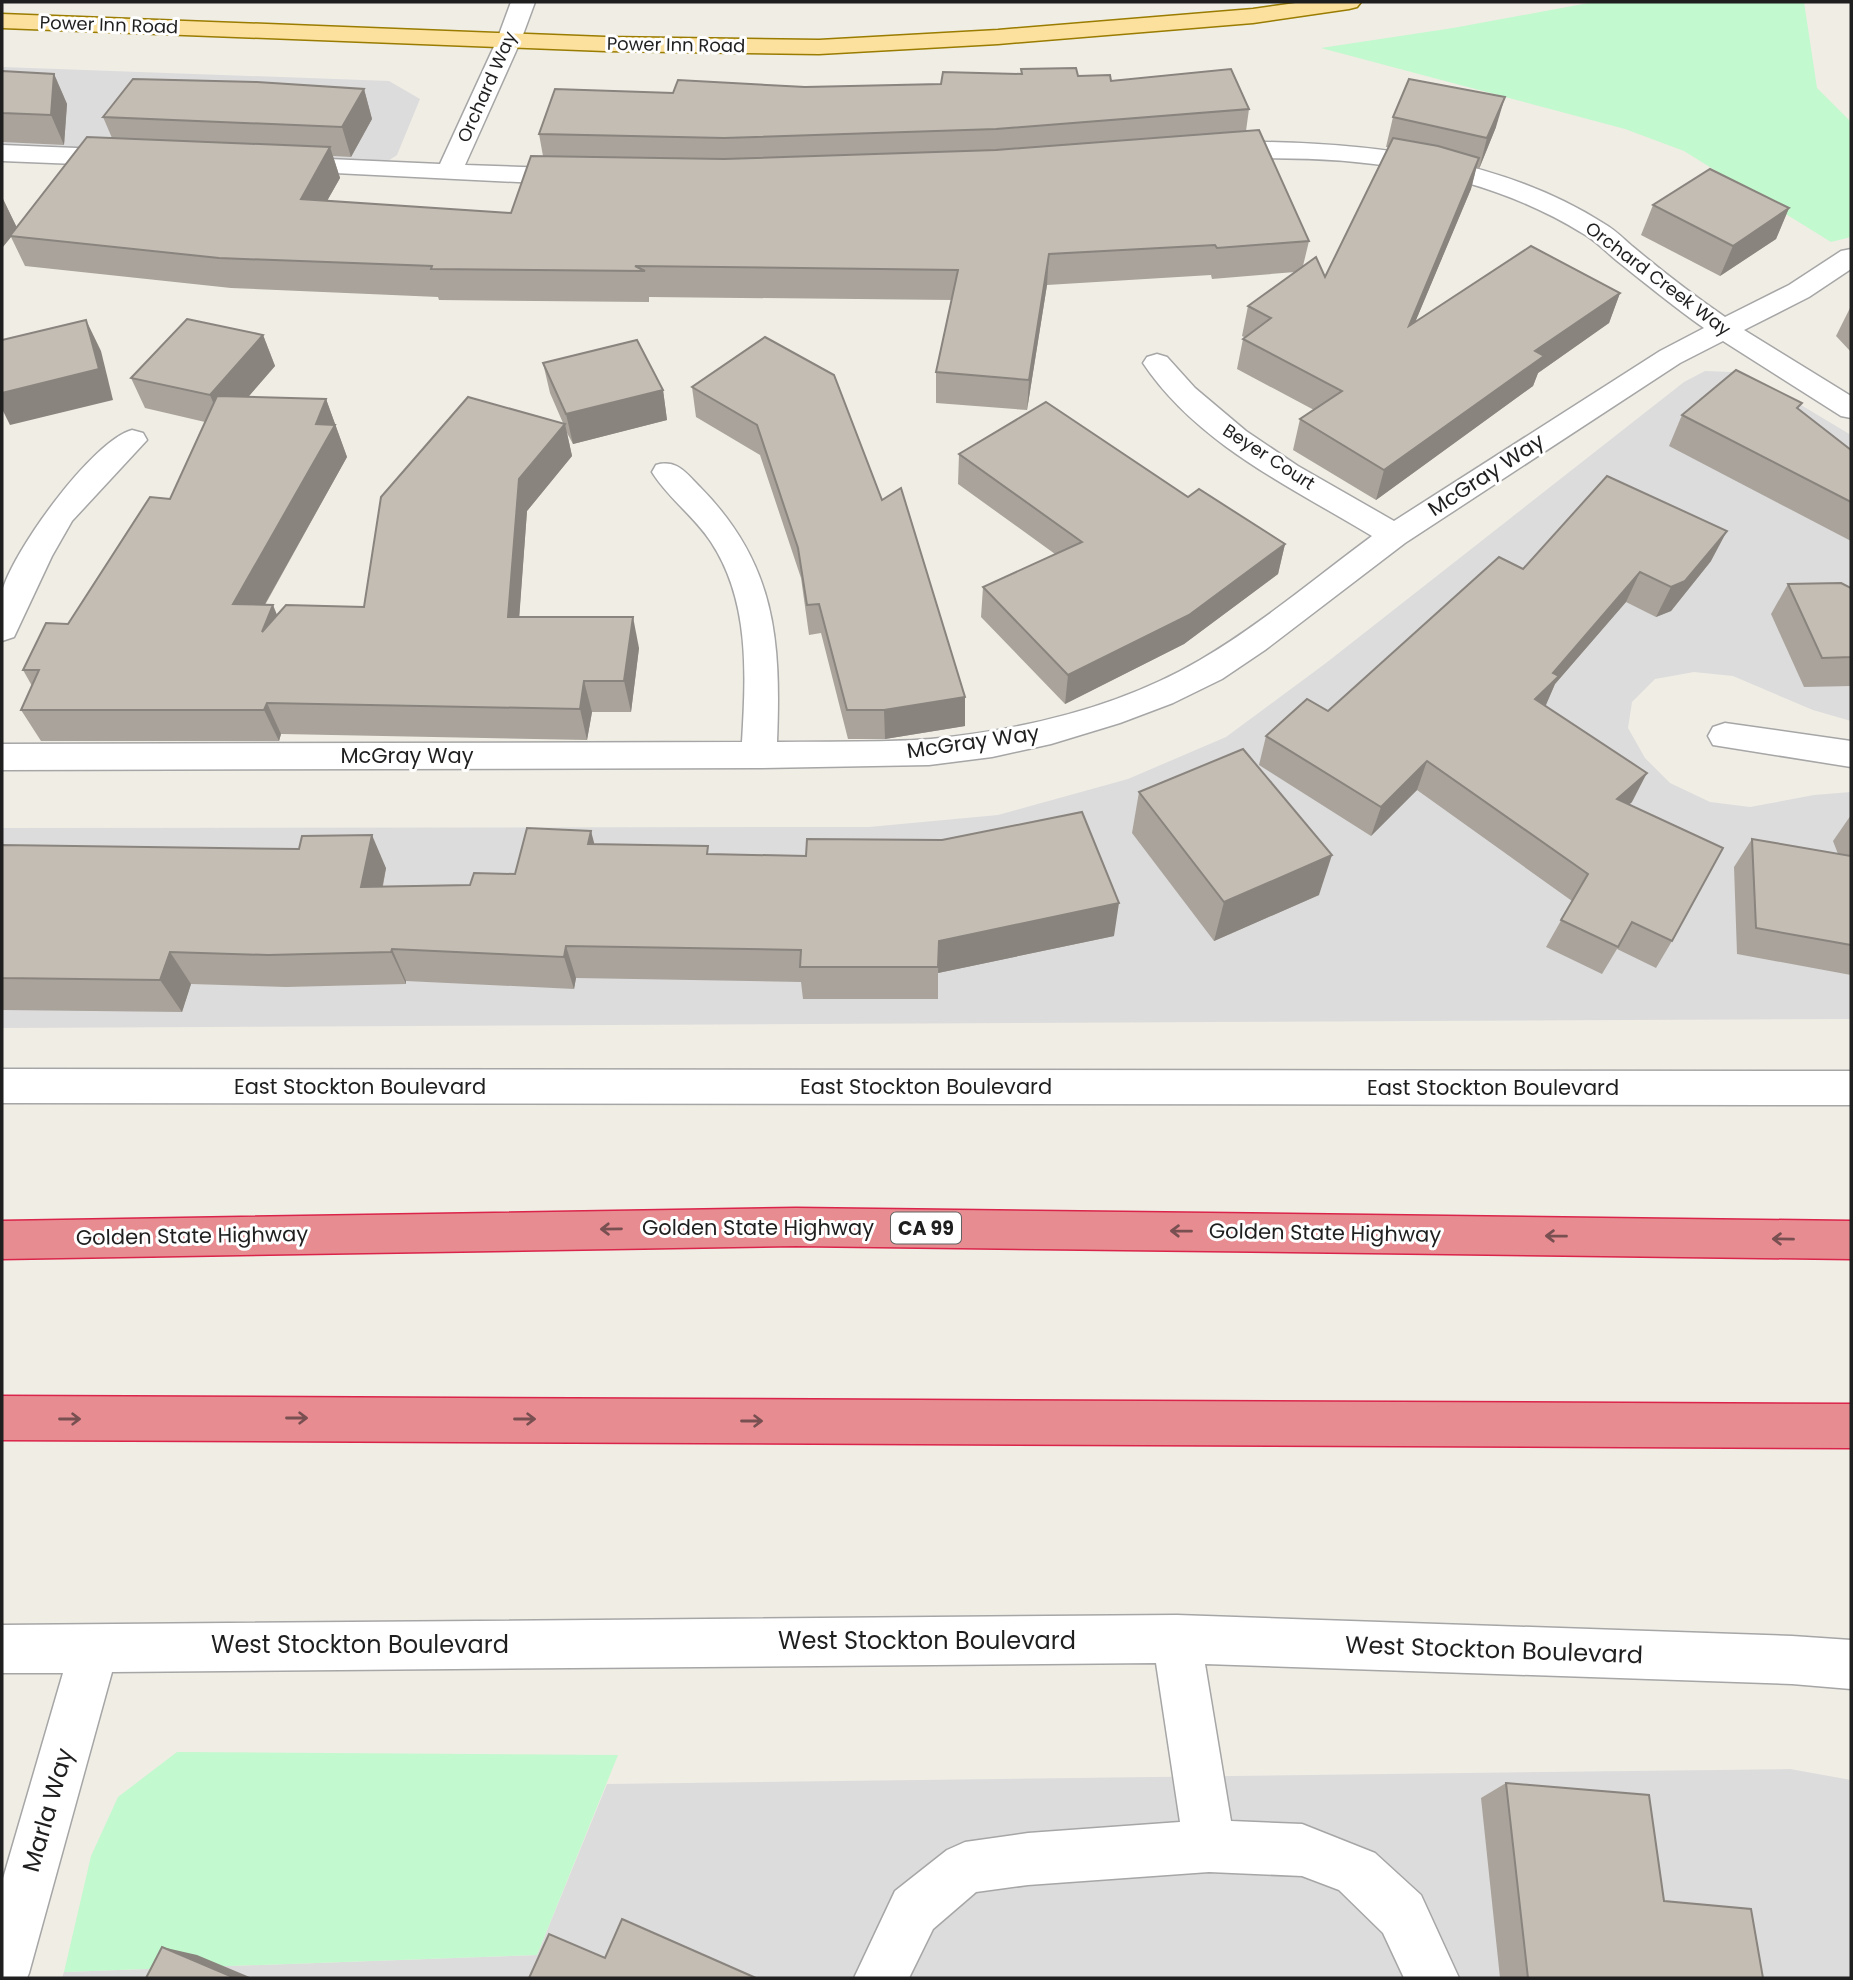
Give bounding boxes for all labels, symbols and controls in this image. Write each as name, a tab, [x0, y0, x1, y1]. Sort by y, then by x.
street label: Power Inn Road	[39, 10, 179, 39]
street label: Orchard Way	[451, 27, 522, 146]
street label: Power Inn Road	[607, 31, 745, 58]
street label: Orchard Creek Way	[1580, 216, 1736, 342]
street label: Beyer Court	[1218, 417, 1320, 496]
street label: McGray Way	[1422, 426, 1550, 523]
street label: McGray Way	[905, 718, 1041, 765]
street label: McGray Way	[340, 741, 474, 770]
street label: East Stockton Boulevard	[234, 1072, 486, 1101]
street label: East Stockton Boulevard	[800, 1072, 1052, 1101]
street label: East Stockton Boulevard	[1367, 1073, 1619, 1102]
road number: CA 99	[891, 1212, 961, 1244]
street label: Golden State Highway	[642, 1213, 874, 1242]
street label: Golden State Highway	[1209, 1216, 1442, 1249]
street label: Golden State Highway	[76, 1219, 309, 1252]
one-way arrow	[599, 1222, 622, 1236]
one-way arrow	[1170, 1225, 1193, 1238]
one-way arrow	[1544, 1229, 1567, 1243]
one-way arrow	[1772, 1232, 1795, 1246]
one-way arrow	[286, 1411, 309, 1425]
one-way arrow	[58, 1412, 81, 1426]
one-way arrow	[513, 1412, 536, 1426]
one-way arrow	[741, 1414, 764, 1427]
street label: West Stockton Boulevard	[778, 1624, 1076, 1657]
street label: West Stockton Boulevard	[211, 1628, 509, 1661]
street label: West Stockton Boulevard	[1345, 1628, 1644, 1671]
street label: Marla Way	[14, 1744, 81, 1876]

